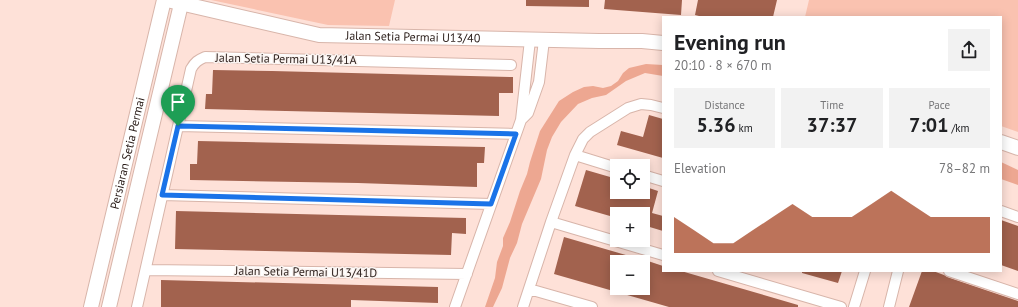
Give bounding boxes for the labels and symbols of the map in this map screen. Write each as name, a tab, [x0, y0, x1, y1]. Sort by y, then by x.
street label: Jalan Setia Permai U13/40	[345, 28, 481, 45]
street label: Jalan Setia Permai U13/41A	[214, 50, 357, 67]
pin	[161, 85, 195, 126]
street label: Persiaran Setia Permai	[106, 96, 148, 211]
street label: Jalan Setia Permai U13/41D	[234, 263, 377, 280]

